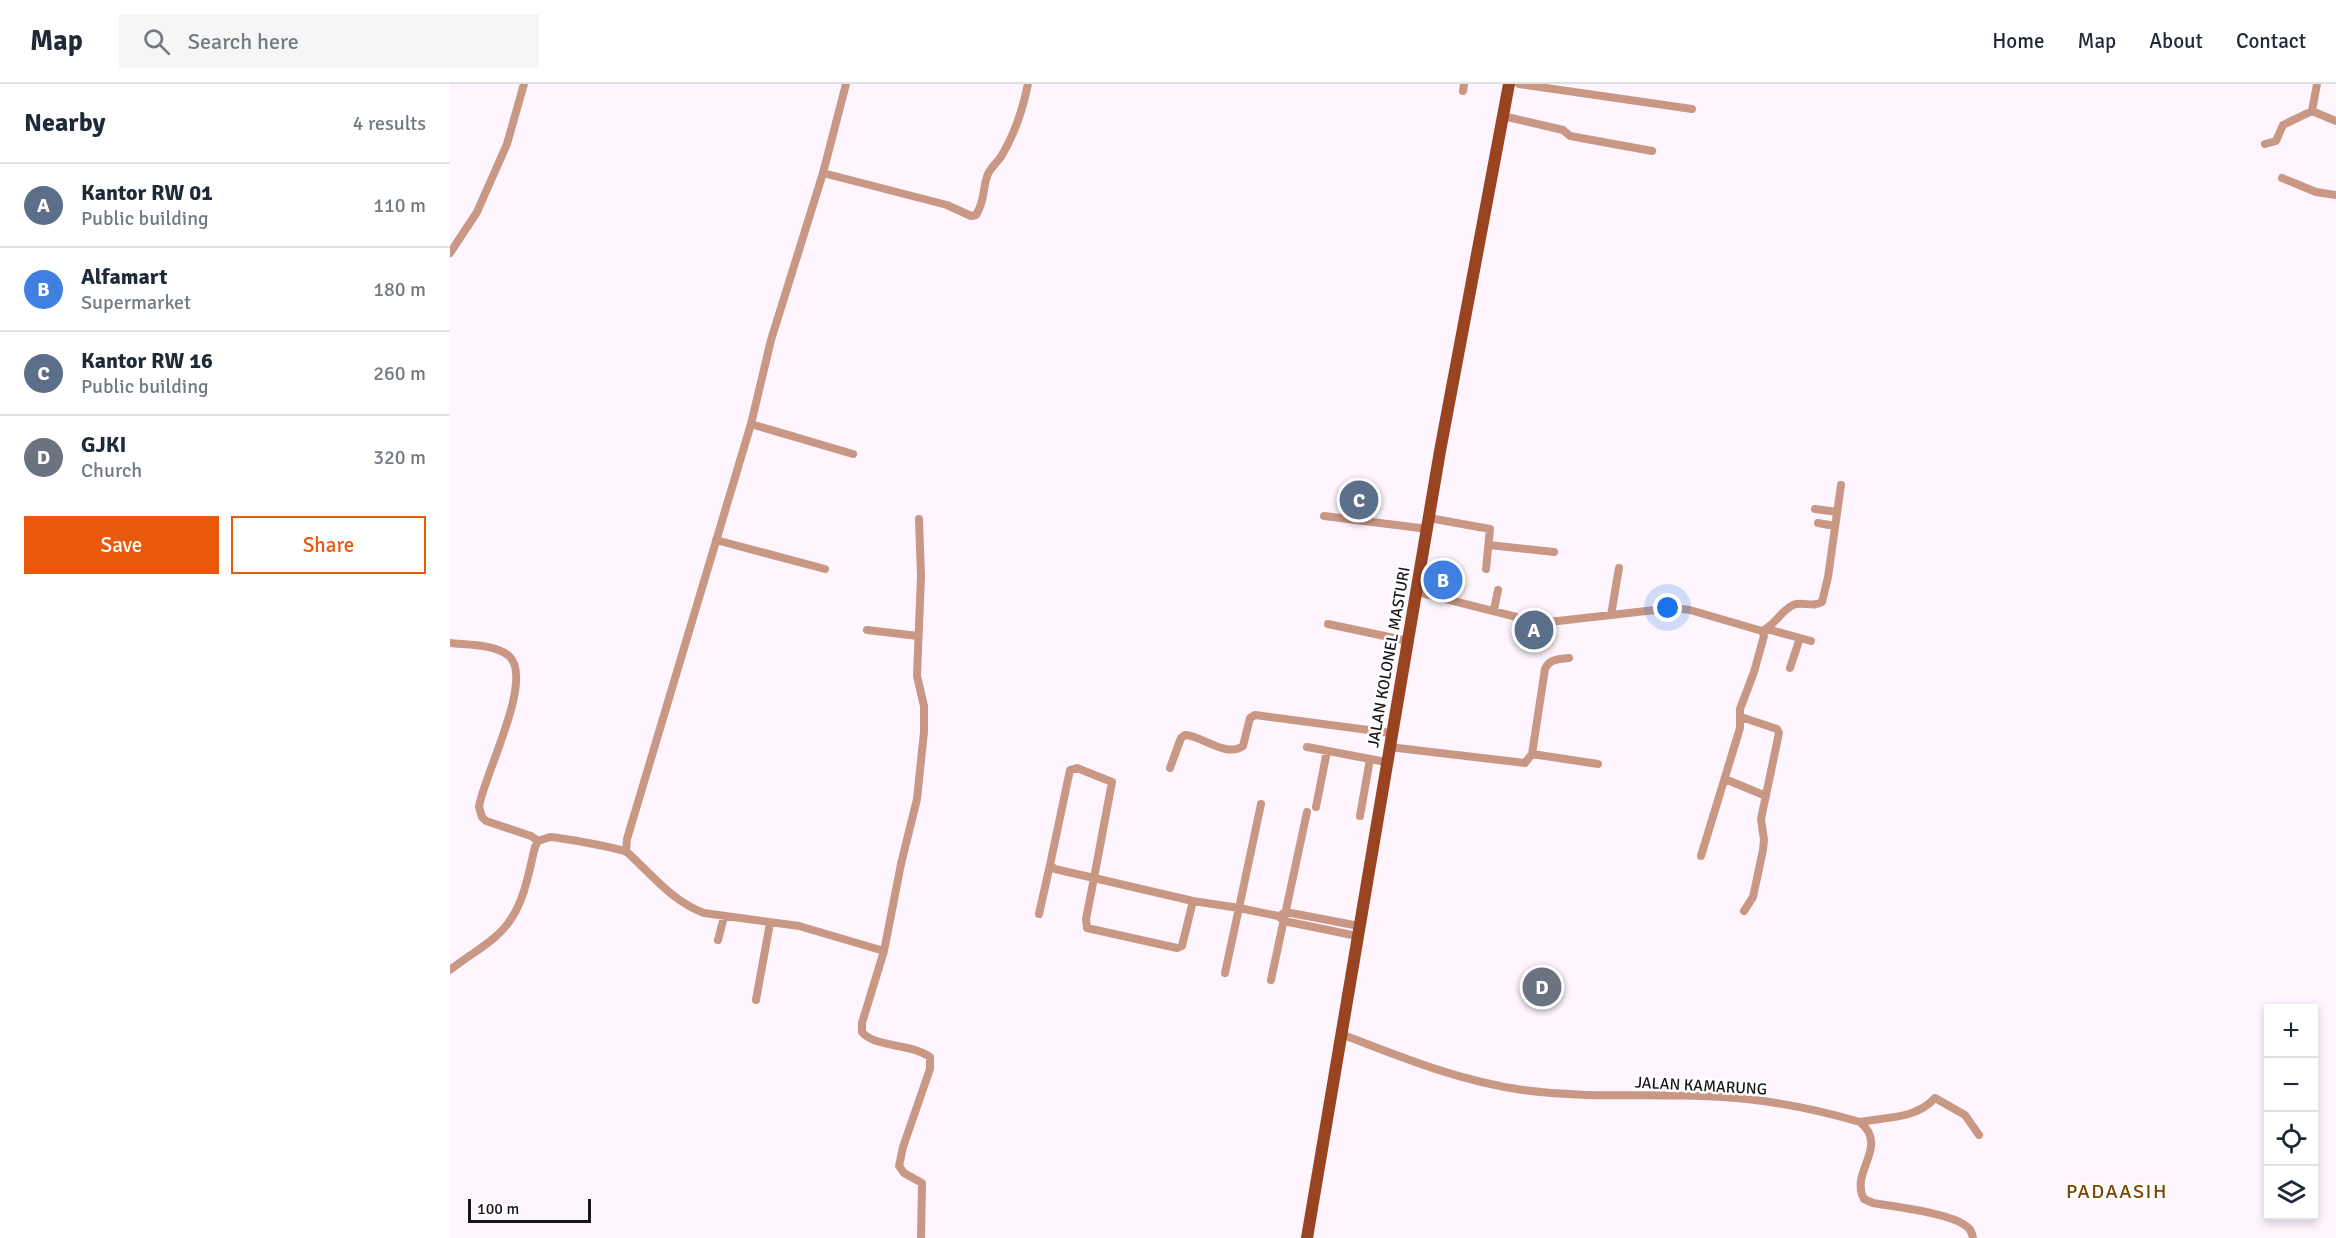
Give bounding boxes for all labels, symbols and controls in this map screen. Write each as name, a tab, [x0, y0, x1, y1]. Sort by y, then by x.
search box	[119, 14, 539, 68]
text: Map	[30, 24, 83, 58]
icon: search	[140, 25, 173, 58]
text: Search here	[188, 28, 299, 55]
text: Home	[1992, 28, 2045, 54]
text: Map	[2078, 28, 2116, 54]
text: About	[2149, 28, 2203, 54]
text: Contact	[2236, 28, 2306, 54]
text: Nearby	[24, 107, 105, 139]
text: 4 results	[353, 111, 426, 136]
text: Kantor RW 01	[81, 179, 213, 206]
text: A	[37, 193, 50, 218]
text: 110 m	[373, 193, 426, 218]
text: Public building	[81, 206, 209, 231]
text: Alfamart	[81, 263, 168, 290]
text: B	[37, 277, 50, 302]
text: 180 m	[373, 277, 426, 302]
text: Supermarket	[81, 290, 191, 315]
text: Kantor RW 16	[81, 347, 213, 374]
text: C	[37, 361, 50, 386]
text: 260 m	[373, 361, 426, 386]
text: Public building	[81, 374, 209, 399]
text: GJKI	[81, 431, 126, 458]
text: D	[37, 445, 50, 470]
text: 320 m	[373, 445, 426, 470]
text: Church	[81, 458, 142, 483]
pin: C	[1340, 478, 1378, 522]
button: Save	[24, 516, 219, 574]
button: Share	[231, 516, 426, 574]
pin: B	[1424, 558, 1462, 602]
street label: JALAN KOLONEL MASTURI	[1363, 565, 1415, 749]
your location	[1653, 593, 1682, 622]
pin: A	[1514, 608, 1554, 652]
pin: D	[1522, 964, 1562, 1010]
map controls	[2264, 1004, 2318, 1220]
button: +	[2264, 1004, 2318, 1058]
button: −	[2264, 1058, 2318, 1112]
street label: JALAN KAMARUNG	[1634, 1073, 1768, 1099]
button: locate	[2264, 1112, 2318, 1166]
button: layers	[2264, 1166, 2318, 1220]
district label: PADAASIH	[2066, 1179, 2168, 1204]
scale bar	[468, 1196, 591, 1224]
text: 100 m	[477, 1199, 519, 1219]

